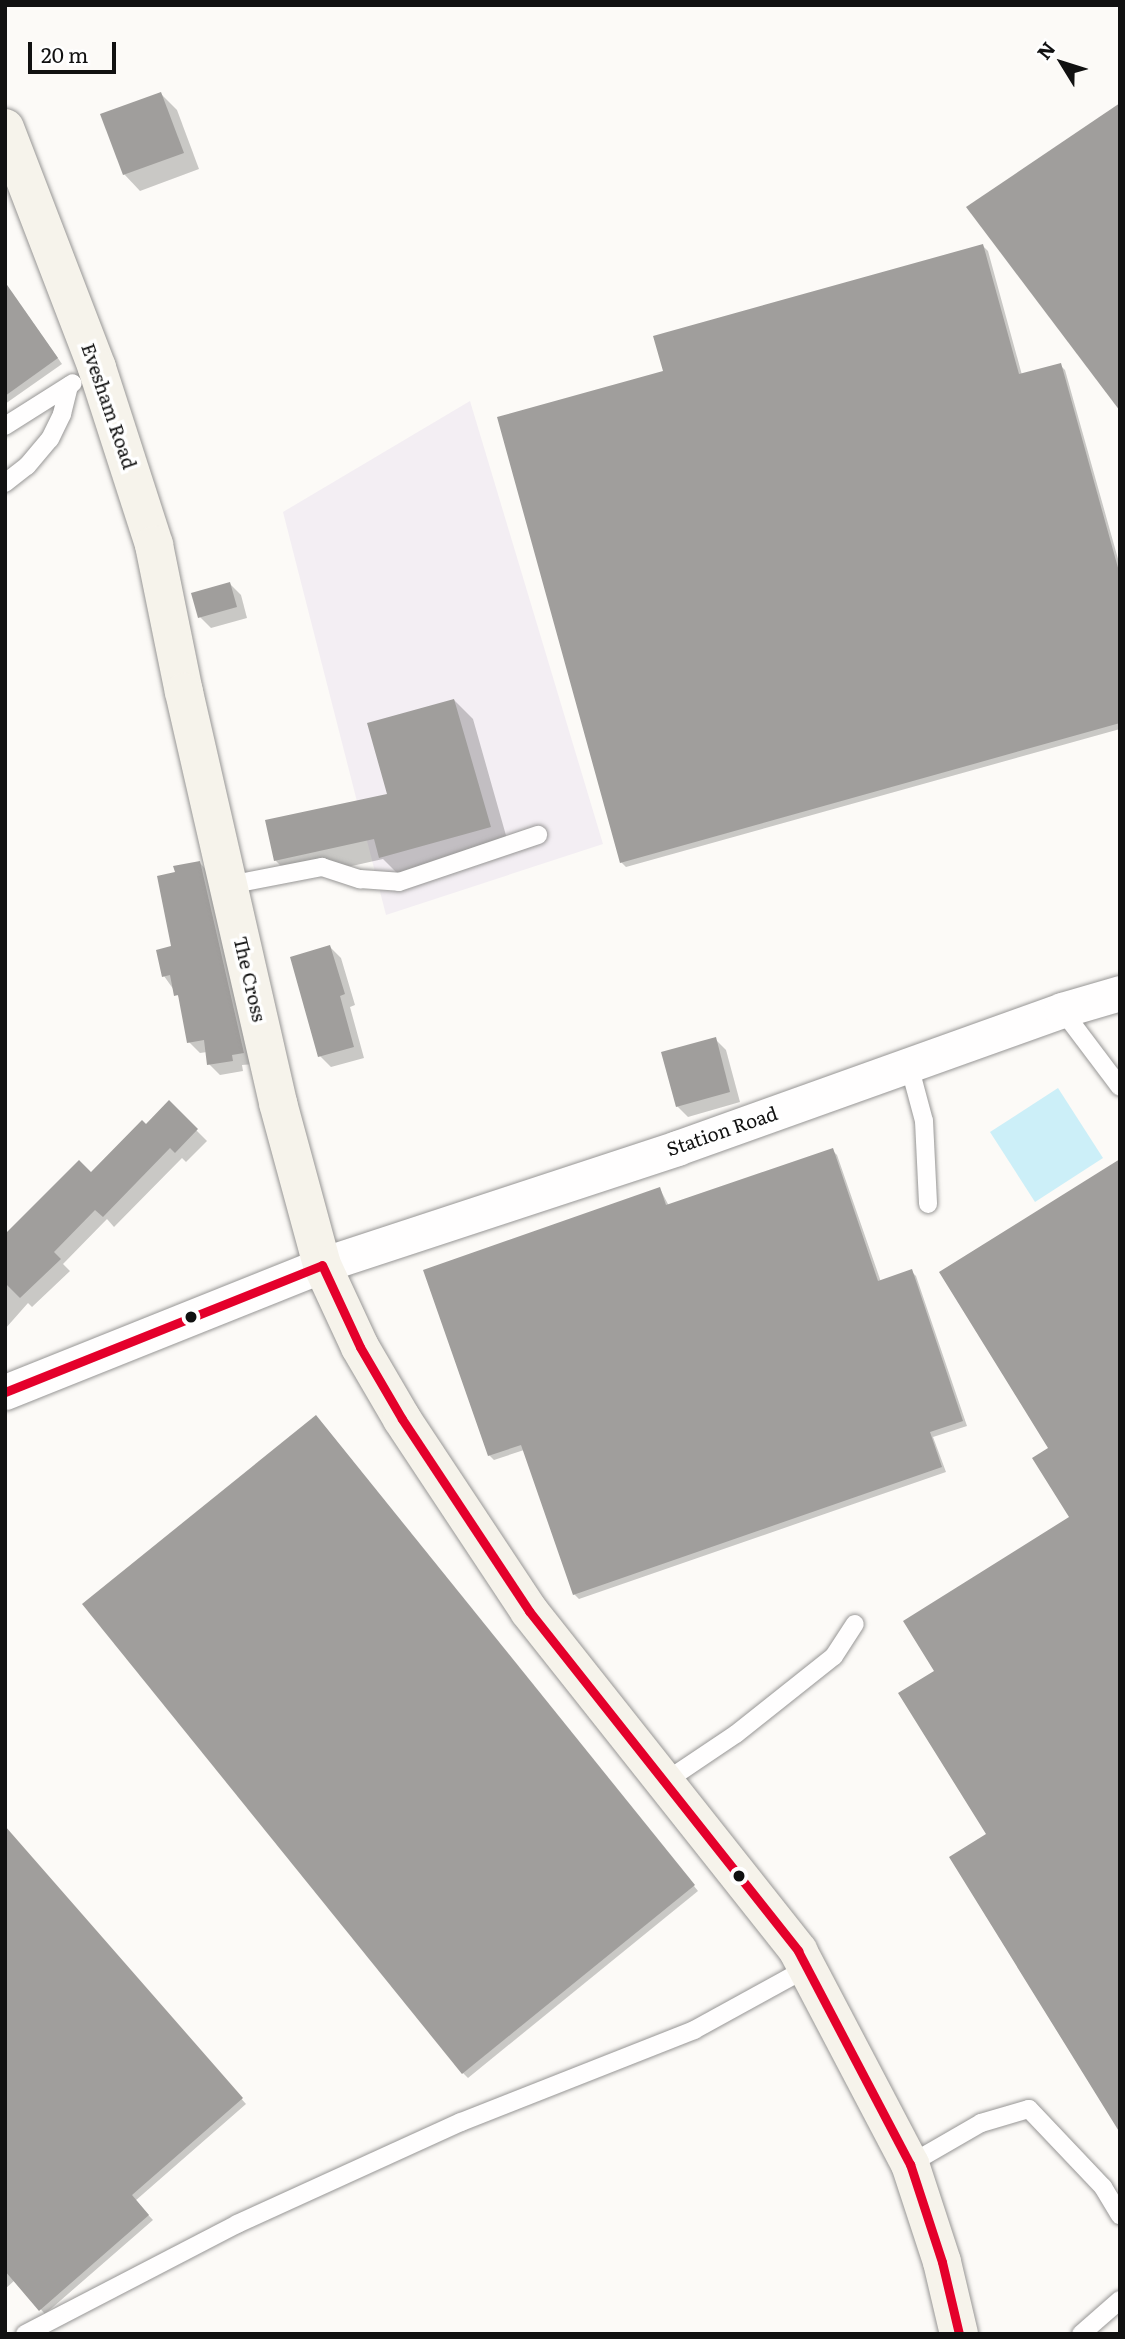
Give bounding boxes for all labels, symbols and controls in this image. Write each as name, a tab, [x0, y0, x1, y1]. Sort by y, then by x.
scale bar	[32, 28, 119, 72]
north arrow	[1027, 28, 1097, 98]
text: N	[1030, 35, 1061, 65]
text: 20 m	[41, 38, 88, 69]
street label: Evesham Road	[77, 340, 141, 472]
street label: The Cross	[229, 934, 271, 1024]
street label: Station Road	[664, 1101, 780, 1161]
unlabelled marker	[184, 1310, 198, 1324]
unlabelled marker	[732, 1869, 746, 1883]

